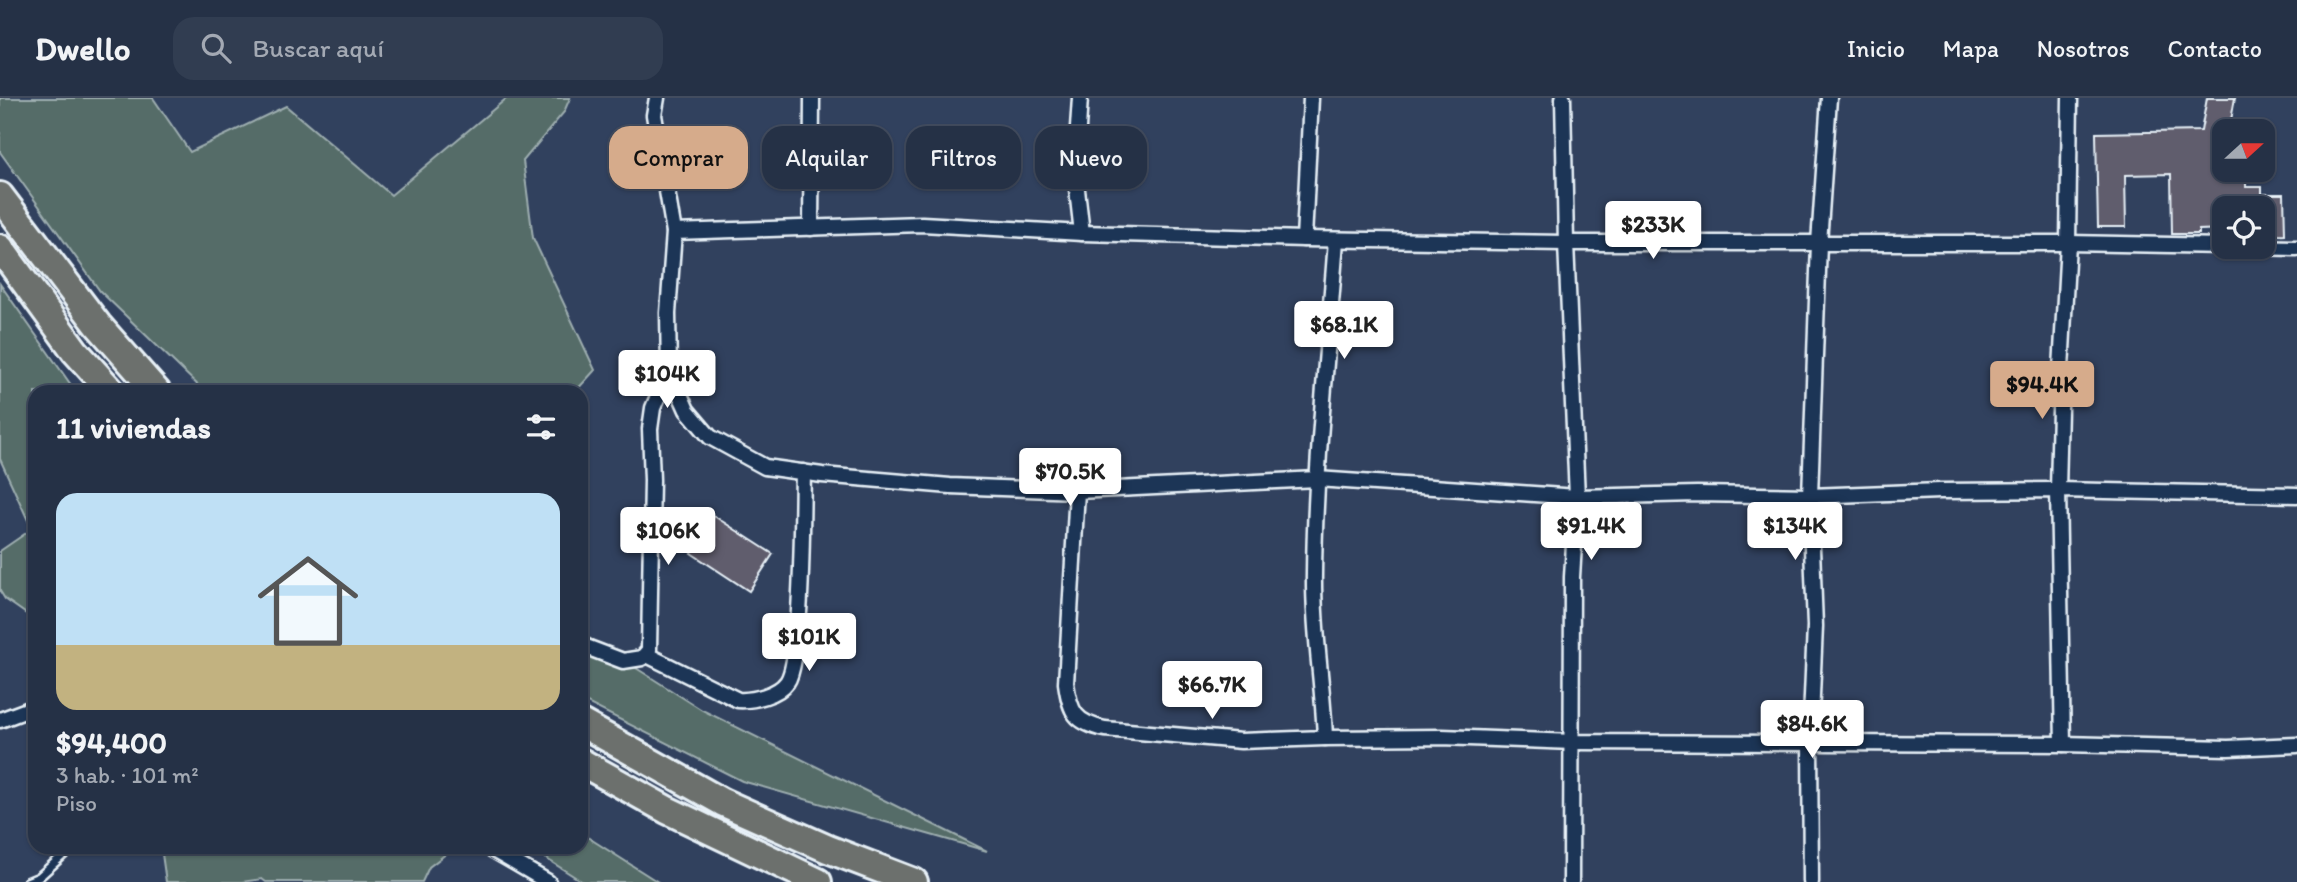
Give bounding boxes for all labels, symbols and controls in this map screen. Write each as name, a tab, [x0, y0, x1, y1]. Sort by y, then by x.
search box	[173, 17, 663, 80]
text: Dwello	[35, 29, 131, 68]
icon: search	[197, 29, 235, 67]
text: Buscar aquí	[253, 32, 384, 64]
text: Inicio	[1847, 34, 1905, 63]
text: Mapa	[1943, 34, 1999, 63]
text: Nosotros	[2037, 34, 2129, 63]
text: Contacto	[2167, 34, 2262, 63]
north arrow	[2212, 119, 2275, 182]
map controls	[2212, 119, 2275, 259]
chip: Comprar	[609, 126, 748, 189]
chip: Alquilar	[762, 126, 892, 189]
chip: Filtros	[906, 126, 1021, 189]
chip: Nuevo	[1035, 126, 1147, 189]
button: locate	[2212, 196, 2275, 259]
pin: $233K	[1604, 202, 1702, 261]
text: $233K	[1621, 210, 1685, 238]
pin: $68.1K	[1287, 302, 1401, 361]
text: $68.1K	[1310, 310, 1378, 338]
pin: $104K	[618, 350, 716, 410]
text: $104K	[634, 359, 700, 387]
pin: $94.4K	[1985, 362, 2099, 421]
text: $94.4K	[2006, 370, 2078, 398]
icon: filters	[522, 408, 560, 446]
text: 11 viviendas	[56, 409, 211, 446]
pin: $70.5K	[1013, 448, 1127, 508]
text: $70.5K	[1035, 457, 1105, 485]
pin: $91.4K	[1534, 503, 1648, 562]
pin: $134K	[1746, 503, 1844, 562]
pin: $106K	[619, 508, 717, 567]
text: $91.4K	[1557, 511, 1625, 539]
text: $134K	[1763, 511, 1827, 539]
text: $106K	[636, 516, 700, 544]
icon: home	[245, 538, 371, 664]
pin: $101K	[760, 614, 858, 673]
text: $101K	[778, 622, 840, 650]
pin: $66.7K	[1155, 662, 1269, 721]
text: $66.7K	[1178, 670, 1246, 698]
pin: $84.6K	[1755, 700, 1869, 760]
text: $84.6K	[1777, 709, 1847, 737]
text: $94,400	[56, 724, 167, 761]
text: 3 hab. · 101 m²	[56, 761, 199, 789]
text: Piso	[56, 789, 97, 817]

